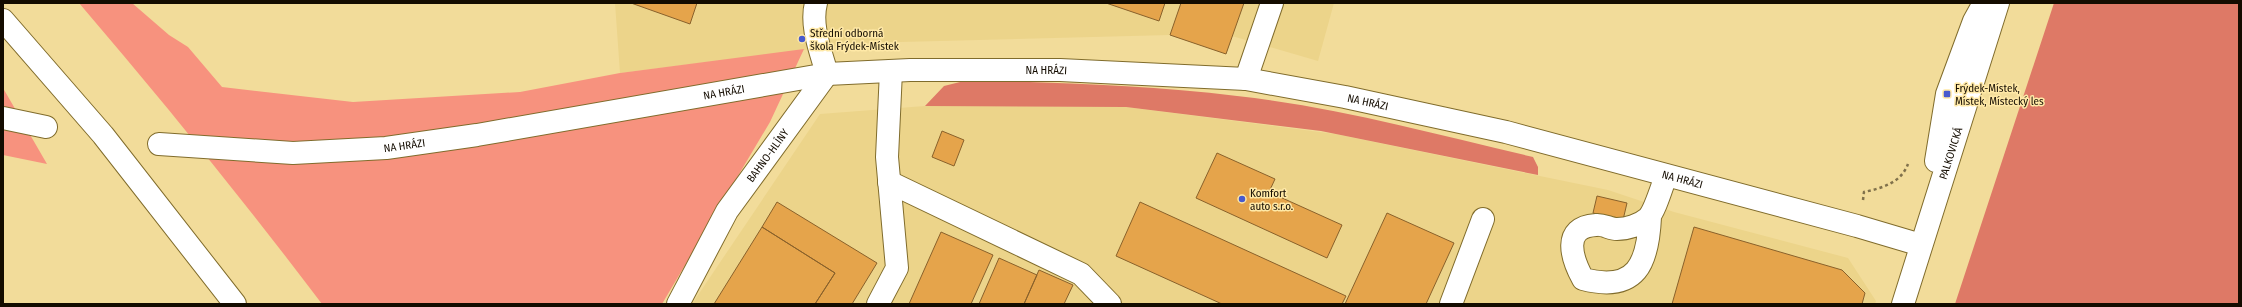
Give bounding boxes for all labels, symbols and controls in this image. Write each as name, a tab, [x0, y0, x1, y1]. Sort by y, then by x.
place label: Střední odborná škola Frýdek-Místek	[810, 27, 900, 53]
marker: Střední odborná škola Frýdek-Místek	[797, 34, 807, 44]
street label: NA HRÁZI	[1025, 63, 1067, 77]
street label: NA HRÁZI	[702, 82, 746, 102]
place label: Frýdek-Místek, Místek, Místecký les	[1955, 82, 2044, 108]
marker: Frýdek-Místek, Místek, Místecký les	[1942, 89, 1952, 99]
street label: NA HRÁZI	[1346, 91, 1390, 113]
street label: PALKOVICKÁ	[1936, 125, 1965, 181]
street label: BAHNO-HLÍNY	[744, 126, 792, 185]
street label: NA HRÁZI	[383, 136, 426, 155]
street label: NA HRÁZI	[1661, 168, 1704, 191]
place label: Komfort auto s.r.o.	[1250, 187, 1293, 213]
marker: Komfort auto s.r.o.	[1237, 194, 1247, 204]

